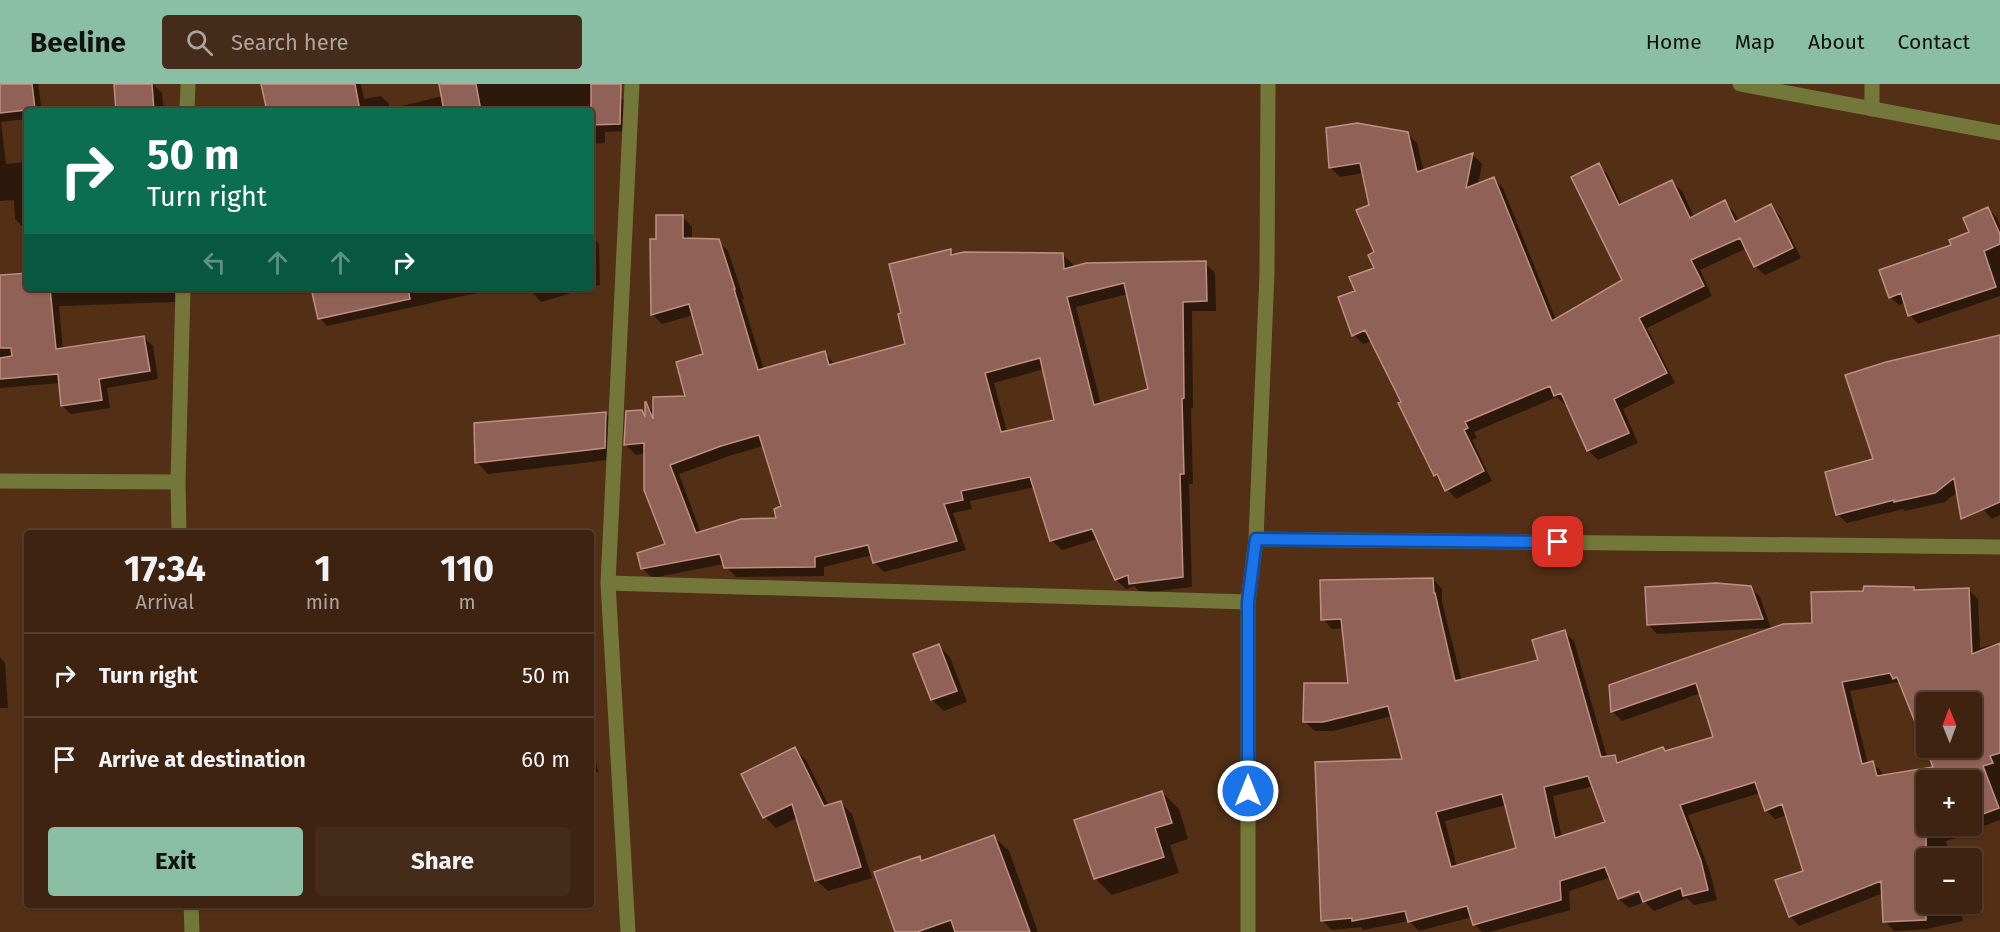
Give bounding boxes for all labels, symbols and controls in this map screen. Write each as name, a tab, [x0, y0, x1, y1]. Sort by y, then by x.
search box	[162, 15, 582, 69]
text: Beeline	[30, 26, 126, 59]
icon: search	[183, 26, 216, 59]
text: Search here	[231, 29, 349, 56]
text: Home	[1646, 29, 1702, 55]
text: Map	[1735, 29, 1775, 55]
text: About	[1808, 29, 1865, 55]
text: Contact	[1898, 29, 1970, 55]
text: 50 m	[147, 130, 240, 180]
icon: right	[48, 132, 126, 210]
text: Turn right	[147, 181, 267, 213]
icon: left	[198, 246, 231, 279]
icon: ahead	[261, 246, 294, 279]
icon: ahead	[324, 246, 357, 279]
icon: right	[387, 246, 420, 279]
pin	[1532, 516, 1583, 567]
icon: arrive	[1541, 525, 1574, 558]
text: 17:34	[124, 547, 206, 591]
text: 1	[315, 547, 331, 591]
text: 110	[440, 547, 494, 591]
text: Arrival	[136, 590, 194, 614]
text: min	[306, 590, 340, 614]
text: m	[459, 590, 476, 614]
icon: right	[48, 659, 81, 692]
text: Turn right	[99, 662, 198, 689]
text: 50 m	[522, 662, 570, 689]
north arrow	[1916, 692, 1982, 758]
map controls	[1916, 692, 1982, 914]
icon: arrive	[48, 743, 81, 776]
text: Arrive at destination	[99, 746, 306, 773]
text: 60 m	[521, 746, 570, 773]
position arrow	[1216, 759, 1280, 823]
button: +	[1916, 770, 1982, 836]
button: Exit	[48, 827, 303, 896]
button: Share	[315, 827, 570, 896]
button: −	[1916, 848, 1982, 914]

